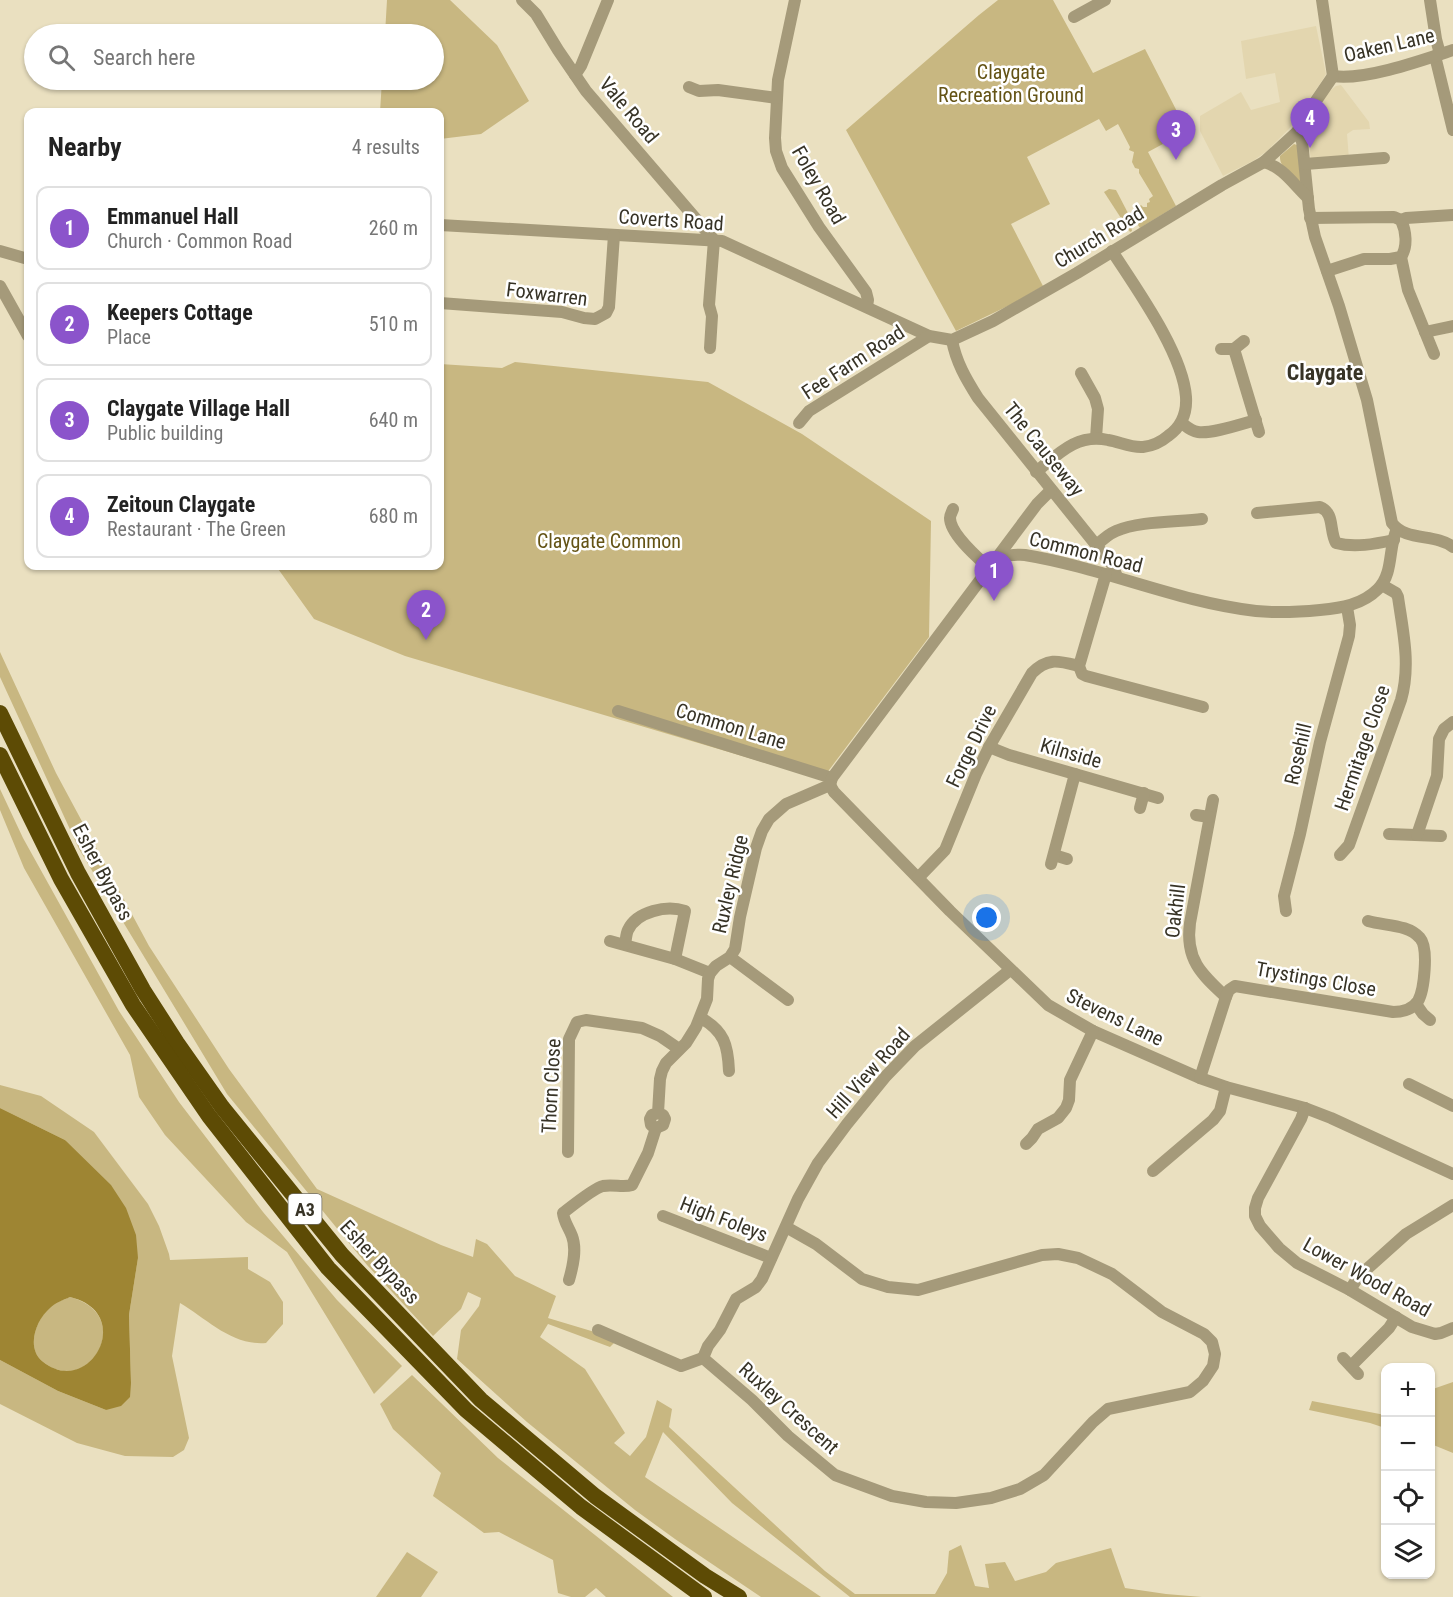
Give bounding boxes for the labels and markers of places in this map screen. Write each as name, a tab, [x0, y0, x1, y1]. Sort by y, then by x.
pin: 4	[1290, 98, 1330, 148]
pin: 3	[1156, 110, 1196, 160]
pin: 1	[974, 552, 1014, 601]
pin: 2	[406, 590, 446, 640]

